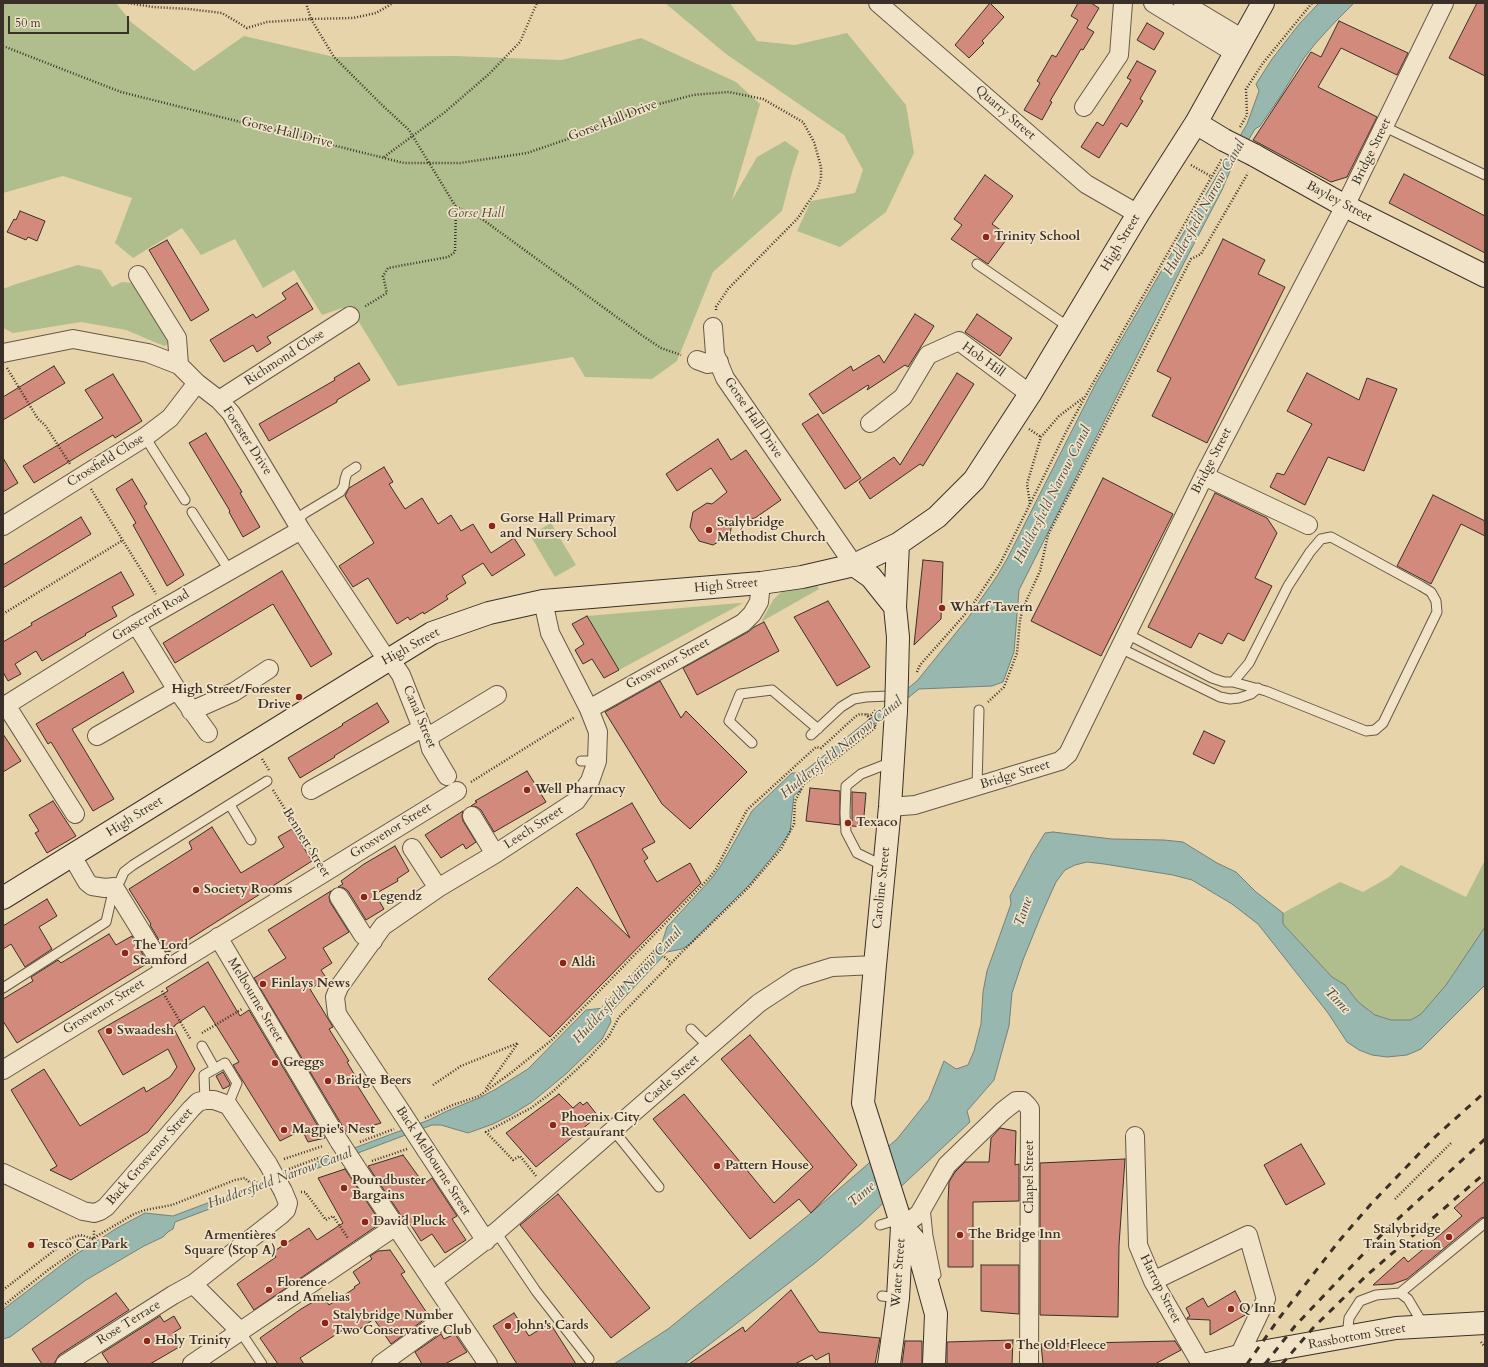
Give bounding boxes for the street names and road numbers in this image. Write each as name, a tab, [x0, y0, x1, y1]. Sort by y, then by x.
street label: Quarry Street	[972, 82, 1038, 144]
street label: Gorse Hall Drive	[566, 97, 660, 145]
street label: Gorse Hall Drive	[240, 114, 334, 152]
street label: Bridge Street	[1349, 116, 1395, 188]
street label: Bayley Street	[1303, 178, 1375, 226]
street label: High Street	[1098, 212, 1144, 274]
street label: Richmond Close	[242, 326, 328, 390]
street label: Hob Hill	[958, 339, 1008, 381]
street label: Gorse Hall Drive	[720, 375, 786, 461]
street label: Forester Drive	[219, 404, 275, 478]
street label: Bridge Street	[1189, 425, 1235, 497]
street label: Crossfield Close	[65, 431, 147, 491]
street label: High Street	[694, 575, 758, 597]
street label: Grasscroft Road	[110, 587, 192, 645]
street label: High Street	[379, 625, 443, 669]
street label: Grosvenor Street	[624, 635, 712, 693]
street label: Canal Street	[399, 683, 439, 751]
street label: Bridge Street	[978, 757, 1052, 793]
street label: High Street	[104, 794, 166, 840]
street label: Grosvenor Street	[348, 800, 434, 862]
street label: Leech Street	[501, 803, 567, 853]
street label: Bennett Street	[279, 806, 333, 880]
street label: Caroline Street	[870, 846, 894, 930]
street label: Melbourne Street	[224, 955, 286, 1045]
street label: Grosvenor Street	[61, 976, 147, 1038]
street label: Castle Street	[641, 1052, 703, 1108]
street label: Back Melbourne Street	[392, 1104, 474, 1218]
street label: Back Grosvenor Street	[104, 1105, 196, 1209]
street label: Chapel Street	[1022, 1140, 1038, 1214]
street label: Water Street	[889, 1238, 909, 1308]
street label: Harrop Street	[1136, 1252, 1184, 1326]
street label: Rose Terrace	[94, 1297, 164, 1349]
street label: Rassbottom Street	[1307, 1321, 1407, 1353]

